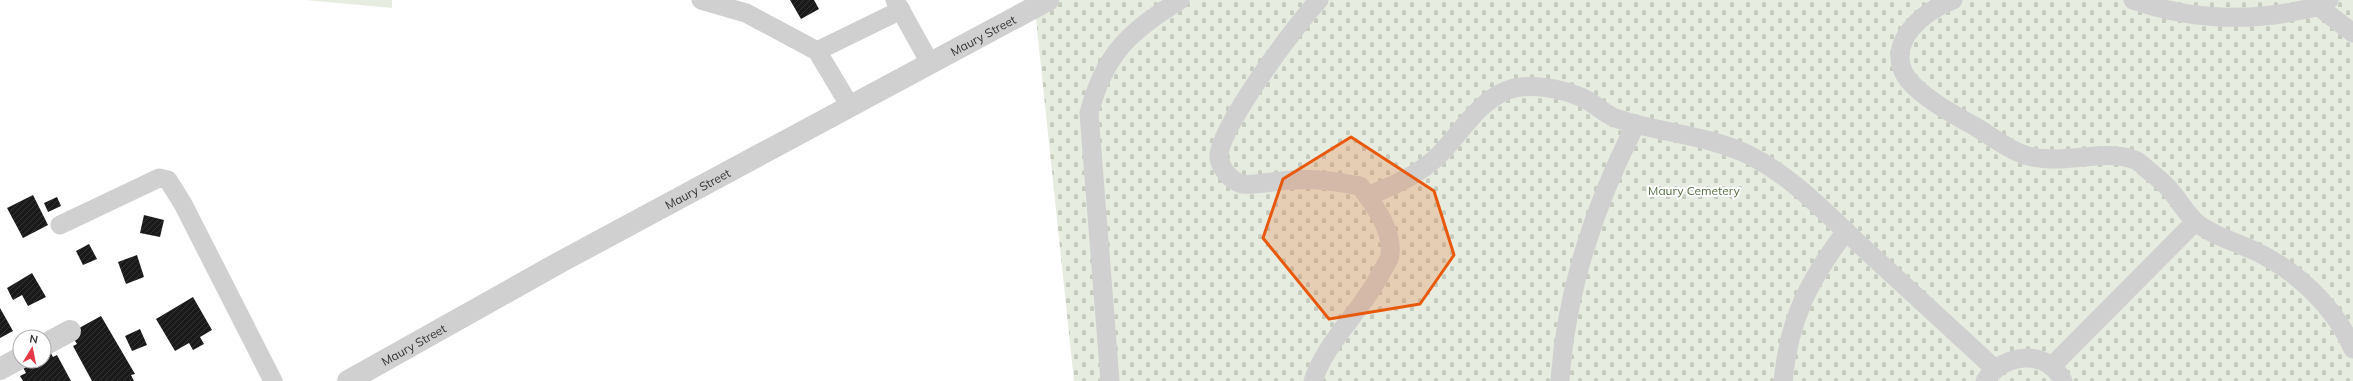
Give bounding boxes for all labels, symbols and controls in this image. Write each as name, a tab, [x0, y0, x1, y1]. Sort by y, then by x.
street label: Maury Street	[948, 11, 1018, 59]
street label: Maury Street	[662, 165, 733, 212]
park label: Maury Cemetery	[1648, 183, 1741, 198]
street label: Maury Street	[378, 320, 448, 368]
north arrow	[12, 329, 52, 369]
text: N	[28, 332, 39, 347]

